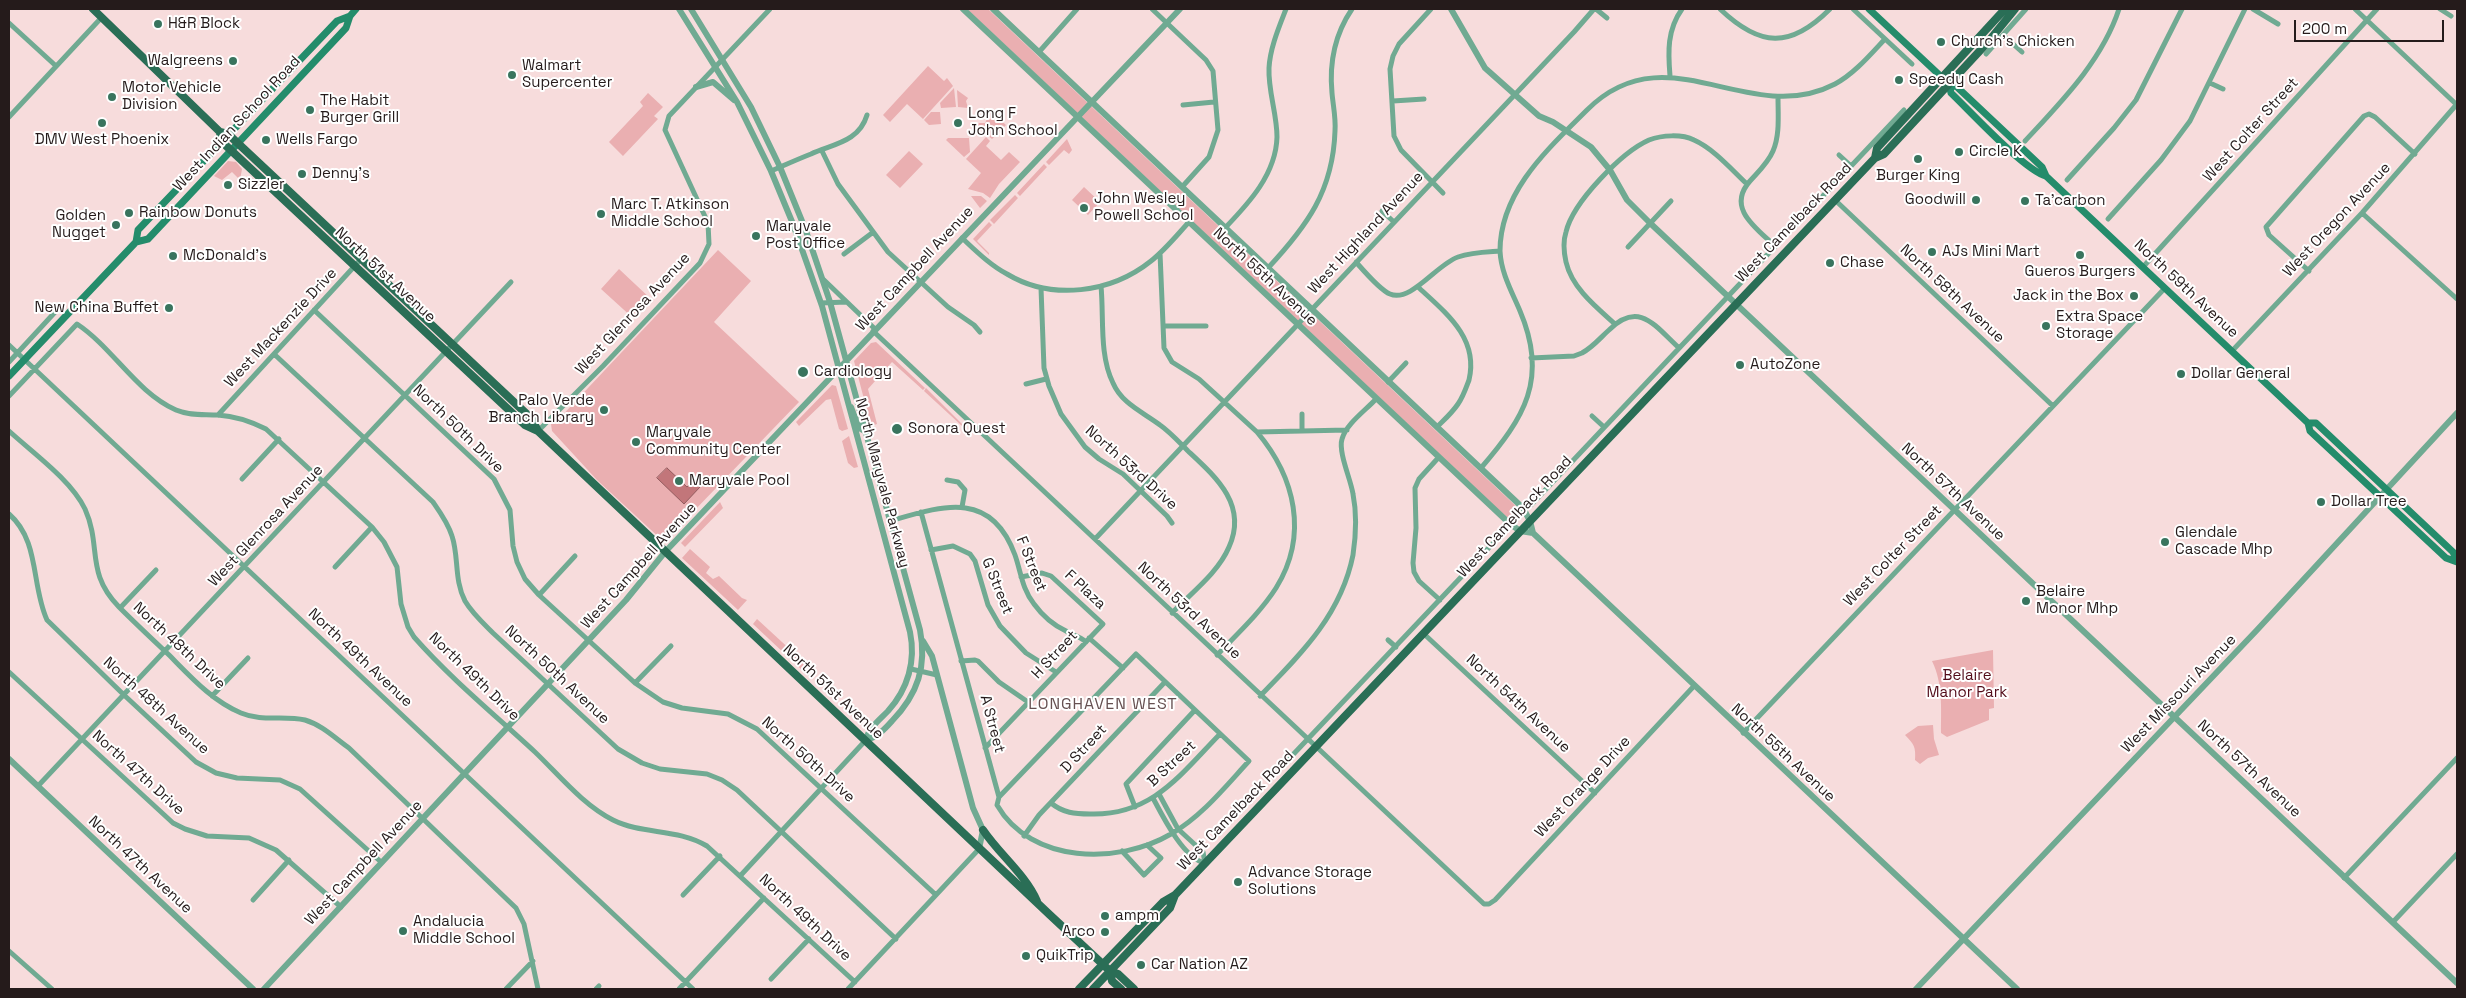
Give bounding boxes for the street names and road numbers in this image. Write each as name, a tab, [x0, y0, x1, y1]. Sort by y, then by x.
street label: West Indian School Road	[170, 53, 304, 195]
street label: West Colter Street	[2200, 74, 2302, 186]
street label: West Camelback Road	[1732, 159, 1856, 287]
street label: West Oregon Avenue	[2279, 159, 2395, 281]
street label: West Highland Avenue	[1305, 168, 1427, 298]
street label: West Campbell Avenue	[853, 203, 977, 335]
street label: North 51st Avenue	[331, 224, 439, 326]
street label: North 55th Avenue	[1209, 224, 1321, 330]
street label: North 59th Avenue	[2130, 236, 2242, 342]
street label: North 58th Avenue	[1896, 241, 2008, 347]
street label: West Glenrosa Avenue	[572, 249, 694, 379]
street label: West Mackenzie Drive	[221, 265, 341, 391]
street label: North 50th Drive	[409, 381, 507, 477]
street label: North Maryvale Parkway	[851, 396, 913, 570]
street label: North 53rd Drive	[1081, 422, 1181, 514]
street label: North 57th Avenue	[1897, 439, 2009, 545]
street label: West Camelback Road	[1454, 452, 1576, 582]
street label: West Glenrosa Avenue	[205, 461, 327, 591]
street label: West Campbell Avenue	[578, 499, 700, 633]
street label: West Colter Street	[1840, 502, 1946, 610]
street label: F Street	[1012, 534, 1050, 594]
street label: G Street	[977, 555, 1017, 617]
street label: North 53rd Avenue	[1134, 558, 1244, 664]
street label: F Plaza	[1061, 566, 1109, 614]
street label: North 48th Drive	[129, 599, 229, 693]
street label: North 49th Avenue	[304, 605, 416, 711]
street label: North 50th Avenue	[501, 622, 613, 728]
street label: H Street	[1028, 627, 1082, 683]
street label: North 49th Drive	[425, 629, 523, 725]
street label: West Missouri Avenue	[2118, 631, 2240, 757]
street label: North 51st Avenue	[779, 641, 887, 743]
street label: North 54th Avenue	[1462, 651, 1574, 757]
street label: North 48th Avenue	[99, 654, 213, 758]
street label: A Street	[976, 693, 1008, 755]
street label: North 55th Avenue	[1727, 700, 1839, 806]
street label: North 50th Drive	[758, 713, 858, 807]
street label: North 57th Avenue	[2193, 716, 2305, 822]
street label: D Street	[1057, 721, 1111, 777]
street label: North 47th Drive	[88, 727, 188, 819]
street label: West Orange Drive	[1531, 733, 1635, 841]
street label: B Street	[1144, 737, 1200, 791]
street label: West Camelback Road	[1174, 747, 1298, 875]
street label: West Campbell Avenue	[302, 797, 426, 929]
street label: North 47th Avenue	[84, 812, 196, 918]
street label: North 49th Drive	[755, 871, 855, 965]

